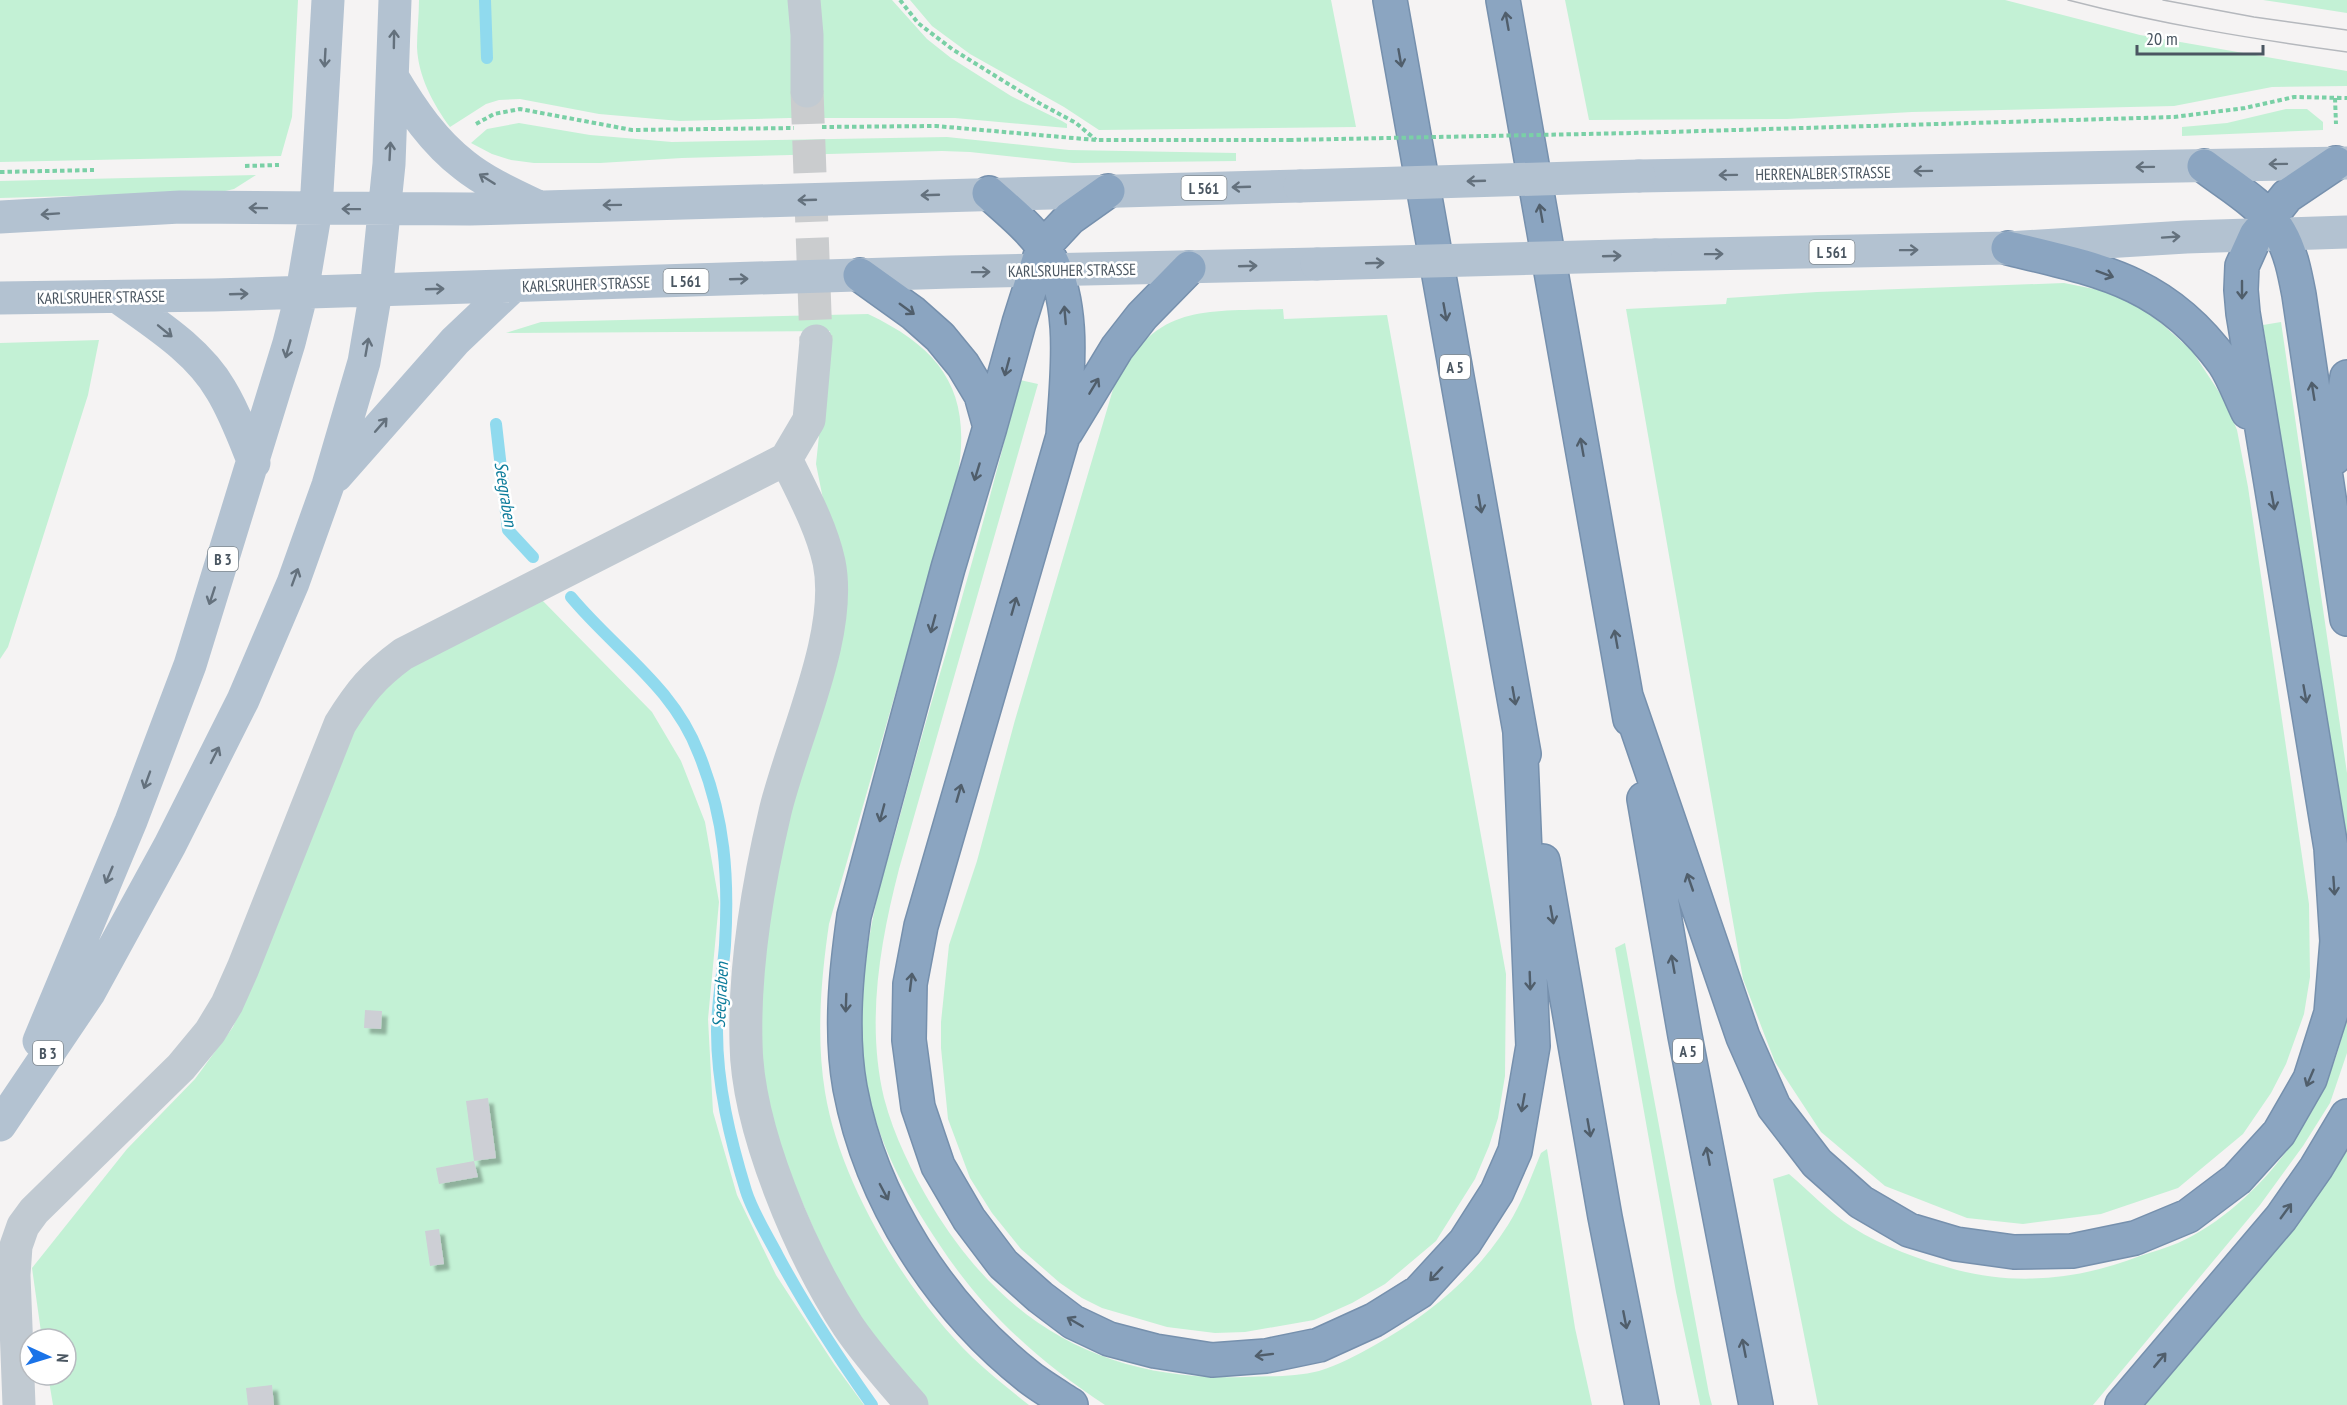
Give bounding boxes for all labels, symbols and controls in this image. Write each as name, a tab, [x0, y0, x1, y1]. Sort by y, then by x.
one-way arrow	[1501, 12, 1512, 32]
scale bar	[2137, 18, 2263, 56]
text: 20 m	[2146, 27, 2178, 50]
one-way arrow	[388, 30, 400, 50]
one-way arrow	[1395, 47, 1406, 67]
one-way arrow	[320, 48, 331, 68]
one-way arrow	[384, 142, 395, 162]
one-way arrow	[2268, 159, 2288, 170]
one-way arrow	[2136, 161, 2156, 173]
street label: HERRENALBER STRASSE	[1755, 162, 1891, 184]
one-way arrow	[1913, 165, 1933, 177]
one-way arrow	[1718, 169, 1738, 180]
one-way arrow	[479, 173, 496, 185]
one-way arrow	[1466, 175, 1486, 186]
road number: L 561	[1182, 176, 1226, 200]
one-way arrow	[1232, 182, 1252, 193]
one-way arrow	[921, 190, 941, 201]
one-way arrow	[797, 194, 817, 205]
one-way arrow	[602, 200, 622, 211]
one-way arrow	[248, 202, 268, 214]
one-way arrow	[342, 204, 362, 215]
one-way arrow	[1535, 204, 1546, 224]
one-way arrow	[40, 209, 60, 220]
one-way arrow	[2161, 232, 2181, 243]
road number: L 561	[1810, 240, 1854, 264]
one-way arrow	[1898, 244, 1918, 256]
one-way arrow	[1703, 248, 1723, 260]
one-way arrow	[1602, 251, 1622, 262]
one-way arrow	[1365, 257, 1385, 268]
street label: KARLSRUHER STRASSE	[1008, 259, 1136, 281]
one-way arrow	[1237, 261, 1257, 272]
one-way arrow	[971, 266, 991, 277]
road number: L 561	[664, 269, 708, 293]
one-way arrow	[2095, 269, 2114, 280]
street label: KARLSRUHER STRASSE	[522, 272, 651, 296]
one-way arrow	[728, 274, 748, 285]
one-way arrow	[2236, 280, 2248, 300]
one-way arrow	[424, 283, 444, 295]
street label: KARLSRUHER STRASSE	[37, 286, 165, 308]
one-way arrow	[229, 289, 249, 300]
one-way arrow	[1440, 301, 1451, 321]
one-way arrow	[899, 303, 915, 315]
one-way arrow	[1059, 305, 1070, 325]
one-way arrow	[157, 325, 173, 338]
one-way arrow	[362, 338, 373, 358]
one-way arrow	[281, 339, 293, 358]
road number: A 5	[1440, 355, 1470, 379]
one-way arrow	[1001, 357, 1012, 376]
one-way arrow	[1088, 378, 1100, 395]
one-way arrow	[2307, 381, 2318, 401]
one-way arrow	[374, 418, 388, 433]
one-way arrow	[1576, 438, 1587, 457]
water label: Seegraben	[490, 460, 523, 529]
one-way arrow	[971, 463, 982, 482]
one-way arrow	[2267, 491, 2278, 511]
one-way arrow	[1474, 493, 1485, 513]
road number: B 3	[208, 547, 238, 571]
one-way arrow	[290, 568, 301, 587]
one-way arrow	[206, 586, 217, 605]
one-way arrow	[1009, 597, 1020, 616]
one-way arrow	[927, 615, 938, 634]
one-way arrow	[1610, 630, 1621, 649]
one-way arrow	[2300, 683, 2311, 703]
one-way arrow	[1509, 685, 1520, 705]
one-way arrow	[209, 747, 221, 764]
one-way arrow	[141, 770, 152, 788]
one-way arrow	[954, 784, 965, 803]
one-way arrow	[876, 803, 887, 822]
one-way arrow	[103, 866, 114, 884]
one-way arrow	[1683, 873, 1694, 892]
one-way arrow	[2328, 876, 2339, 896]
one-way arrow	[1547, 905, 1558, 924]
one-way arrow	[1667, 955, 1678, 975]
water label: Seegraben	[707, 961, 733, 1028]
one-way arrow	[1525, 970, 1536, 990]
one-way arrow	[906, 973, 917, 992]
one-way arrow	[840, 993, 851, 1013]
road number: A 5	[1673, 1039, 1703, 1063]
road number: B 3	[33, 1041, 63, 1065]
one-way arrow	[2303, 1068, 2315, 1086]
one-way arrow	[1517, 1093, 1528, 1113]
one-way arrow	[1584, 1118, 1595, 1137]
one-way arrow	[1702, 1147, 1713, 1166]
one-way arrow	[879, 1183, 890, 1201]
one-way arrow	[2280, 1204, 2292, 1220]
one-way arrow	[1429, 1266, 1444, 1281]
one-way arrow	[1620, 1309, 1631, 1329]
one-way arrow	[1067, 1316, 1084, 1328]
north arrow	[18, 1327, 78, 1387]
one-way arrow	[1738, 1338, 1749, 1358]
one-way arrow	[1254, 1350, 1274, 1361]
text: N	[53, 1353, 73, 1363]
one-way arrow	[2153, 1353, 2167, 1368]

